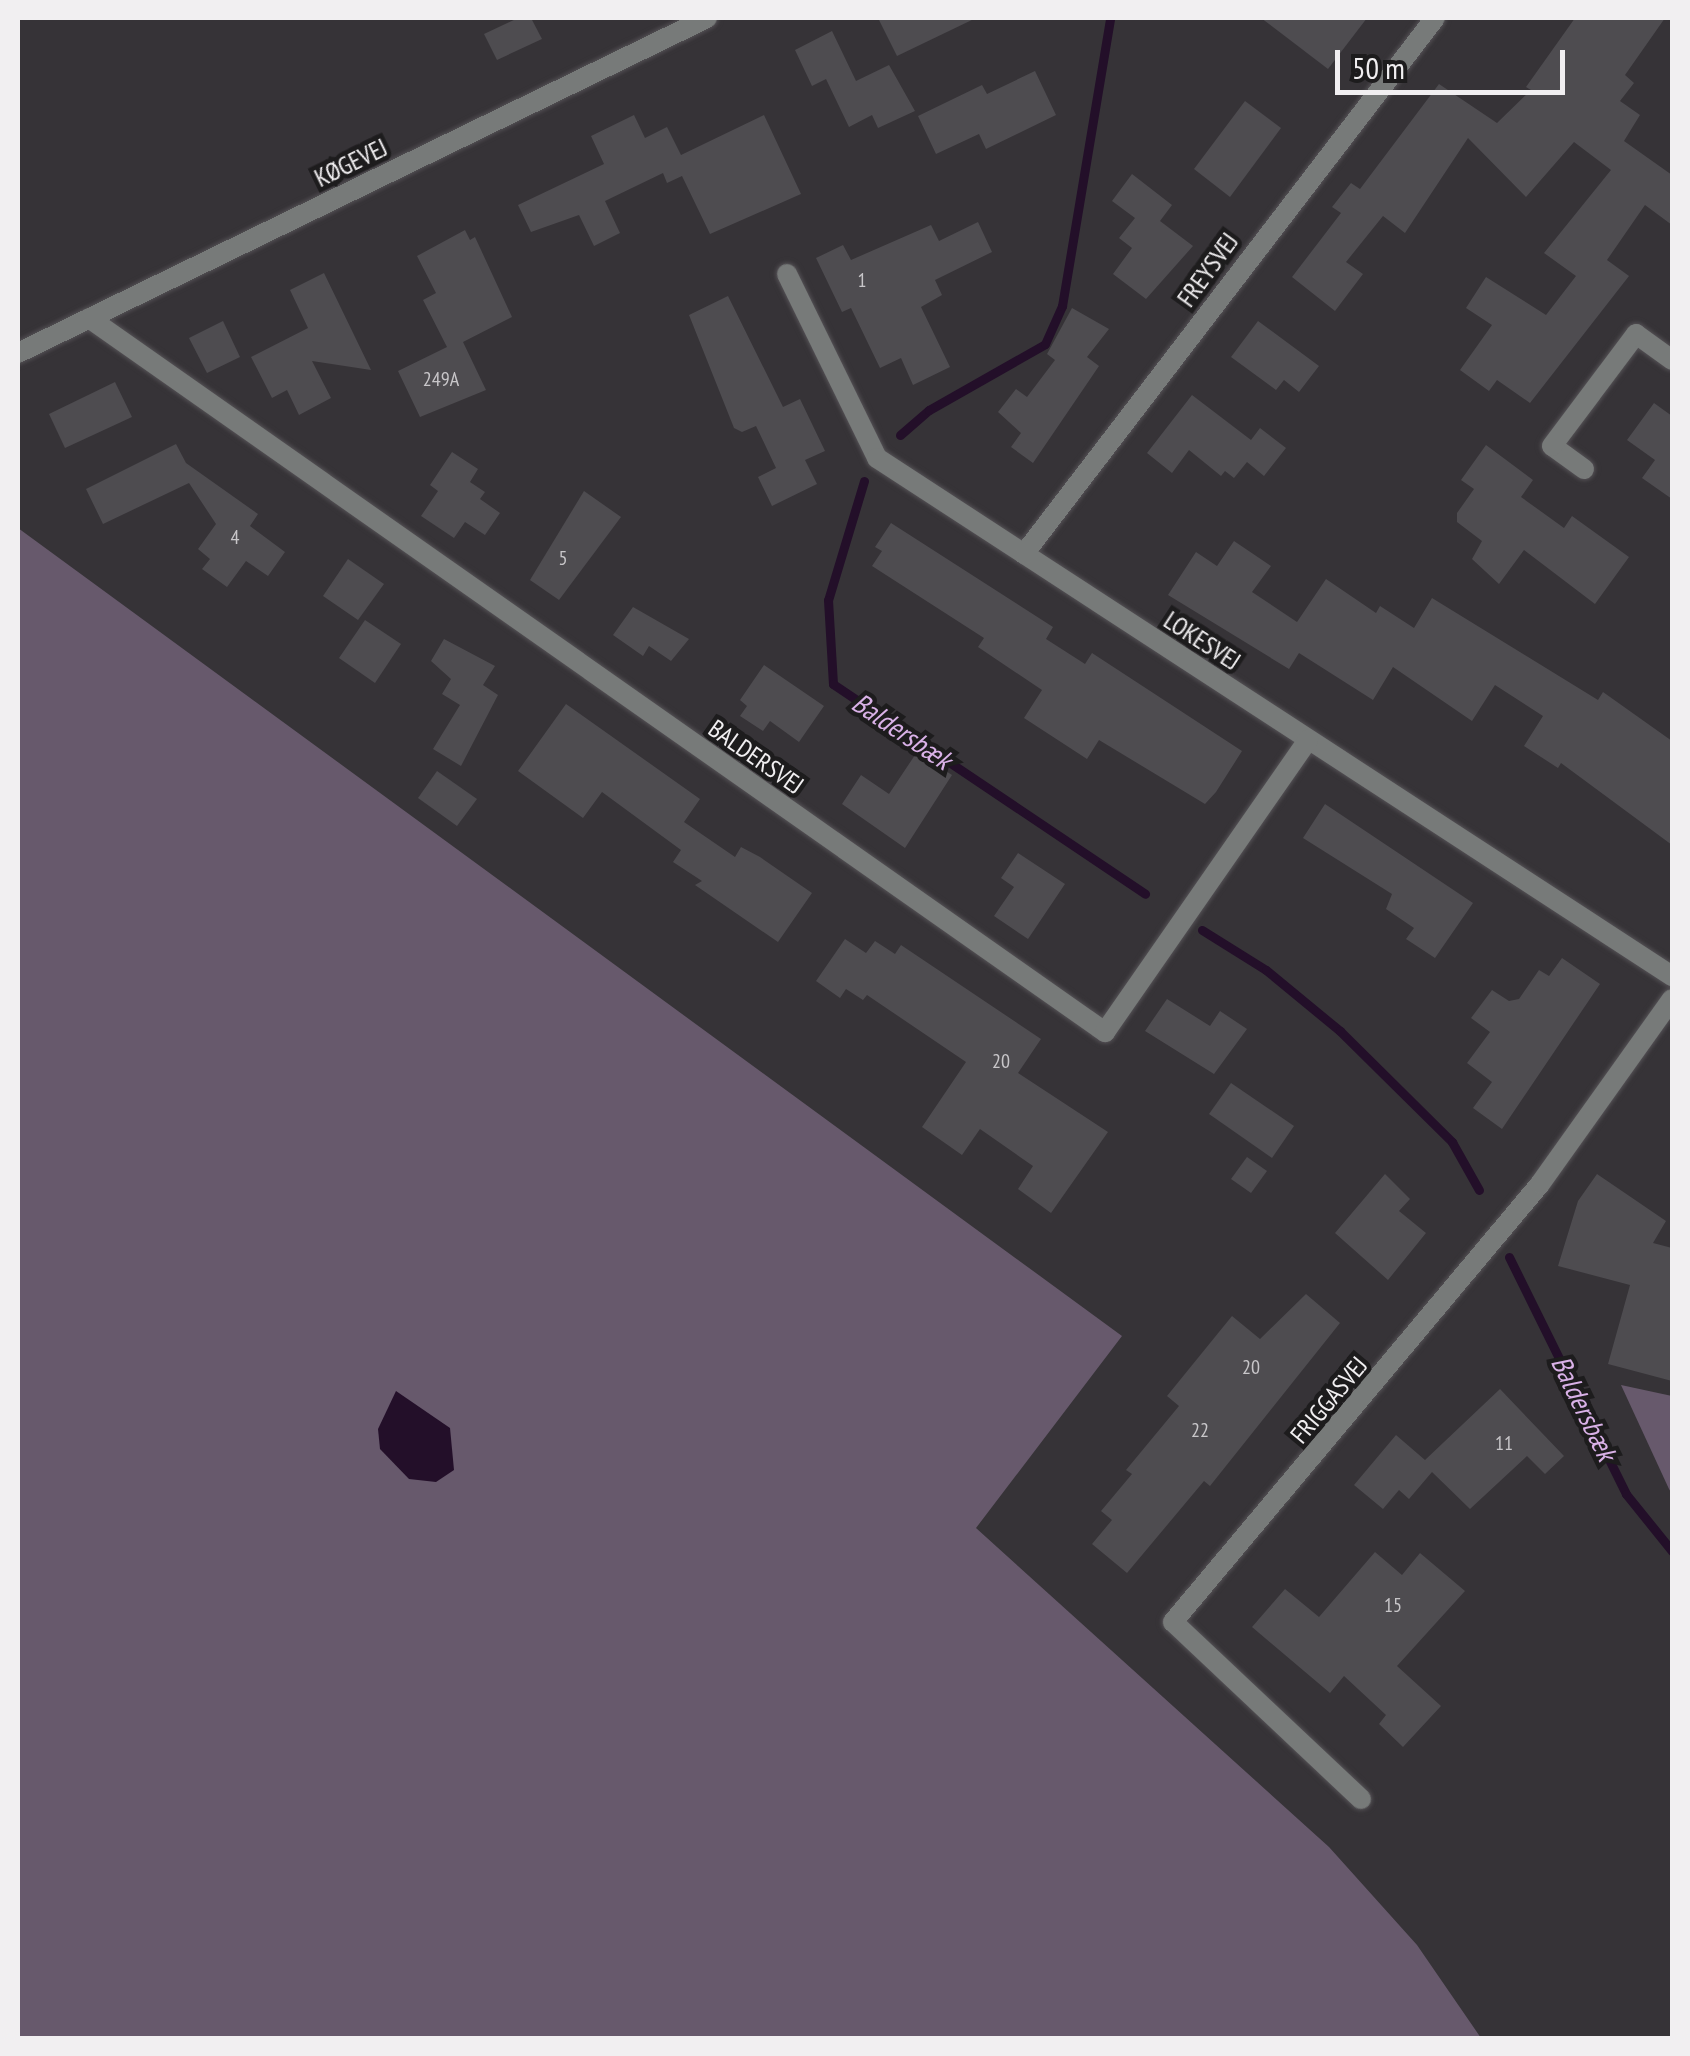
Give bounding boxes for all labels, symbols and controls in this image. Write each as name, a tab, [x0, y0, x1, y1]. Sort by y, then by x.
scale bar	[1340, 30, 1570, 92]
text: 50 m	[1352, 48, 1405, 87]
street label: KØGEVEJ	[310, 133, 392, 193]
street label: FREYSVEJ	[1171, 227, 1245, 313]
house number: 1	[858, 268, 866, 292]
house number: 249A	[423, 367, 459, 391]
house number: 4	[231, 525, 239, 549]
house number: 5	[559, 546, 567, 570]
street label: LOKESVEJ	[1158, 605, 1246, 677]
water label: Baldersbæk	[846, 686, 958, 776]
street label: BALDERSVEJ	[703, 713, 809, 801]
house number: 20	[992, 1049, 1010, 1073]
water label: Baldersbæk	[1544, 1350, 1624, 1466]
street label: FRIGGASVEJ	[1284, 1351, 1374, 1449]
house number: 20	[1242, 1355, 1260, 1379]
house number: 22	[1191, 1418, 1209, 1442]
house number: 11	[1495, 1431, 1513, 1455]
house number: 15	[1384, 1593, 1402, 1617]

